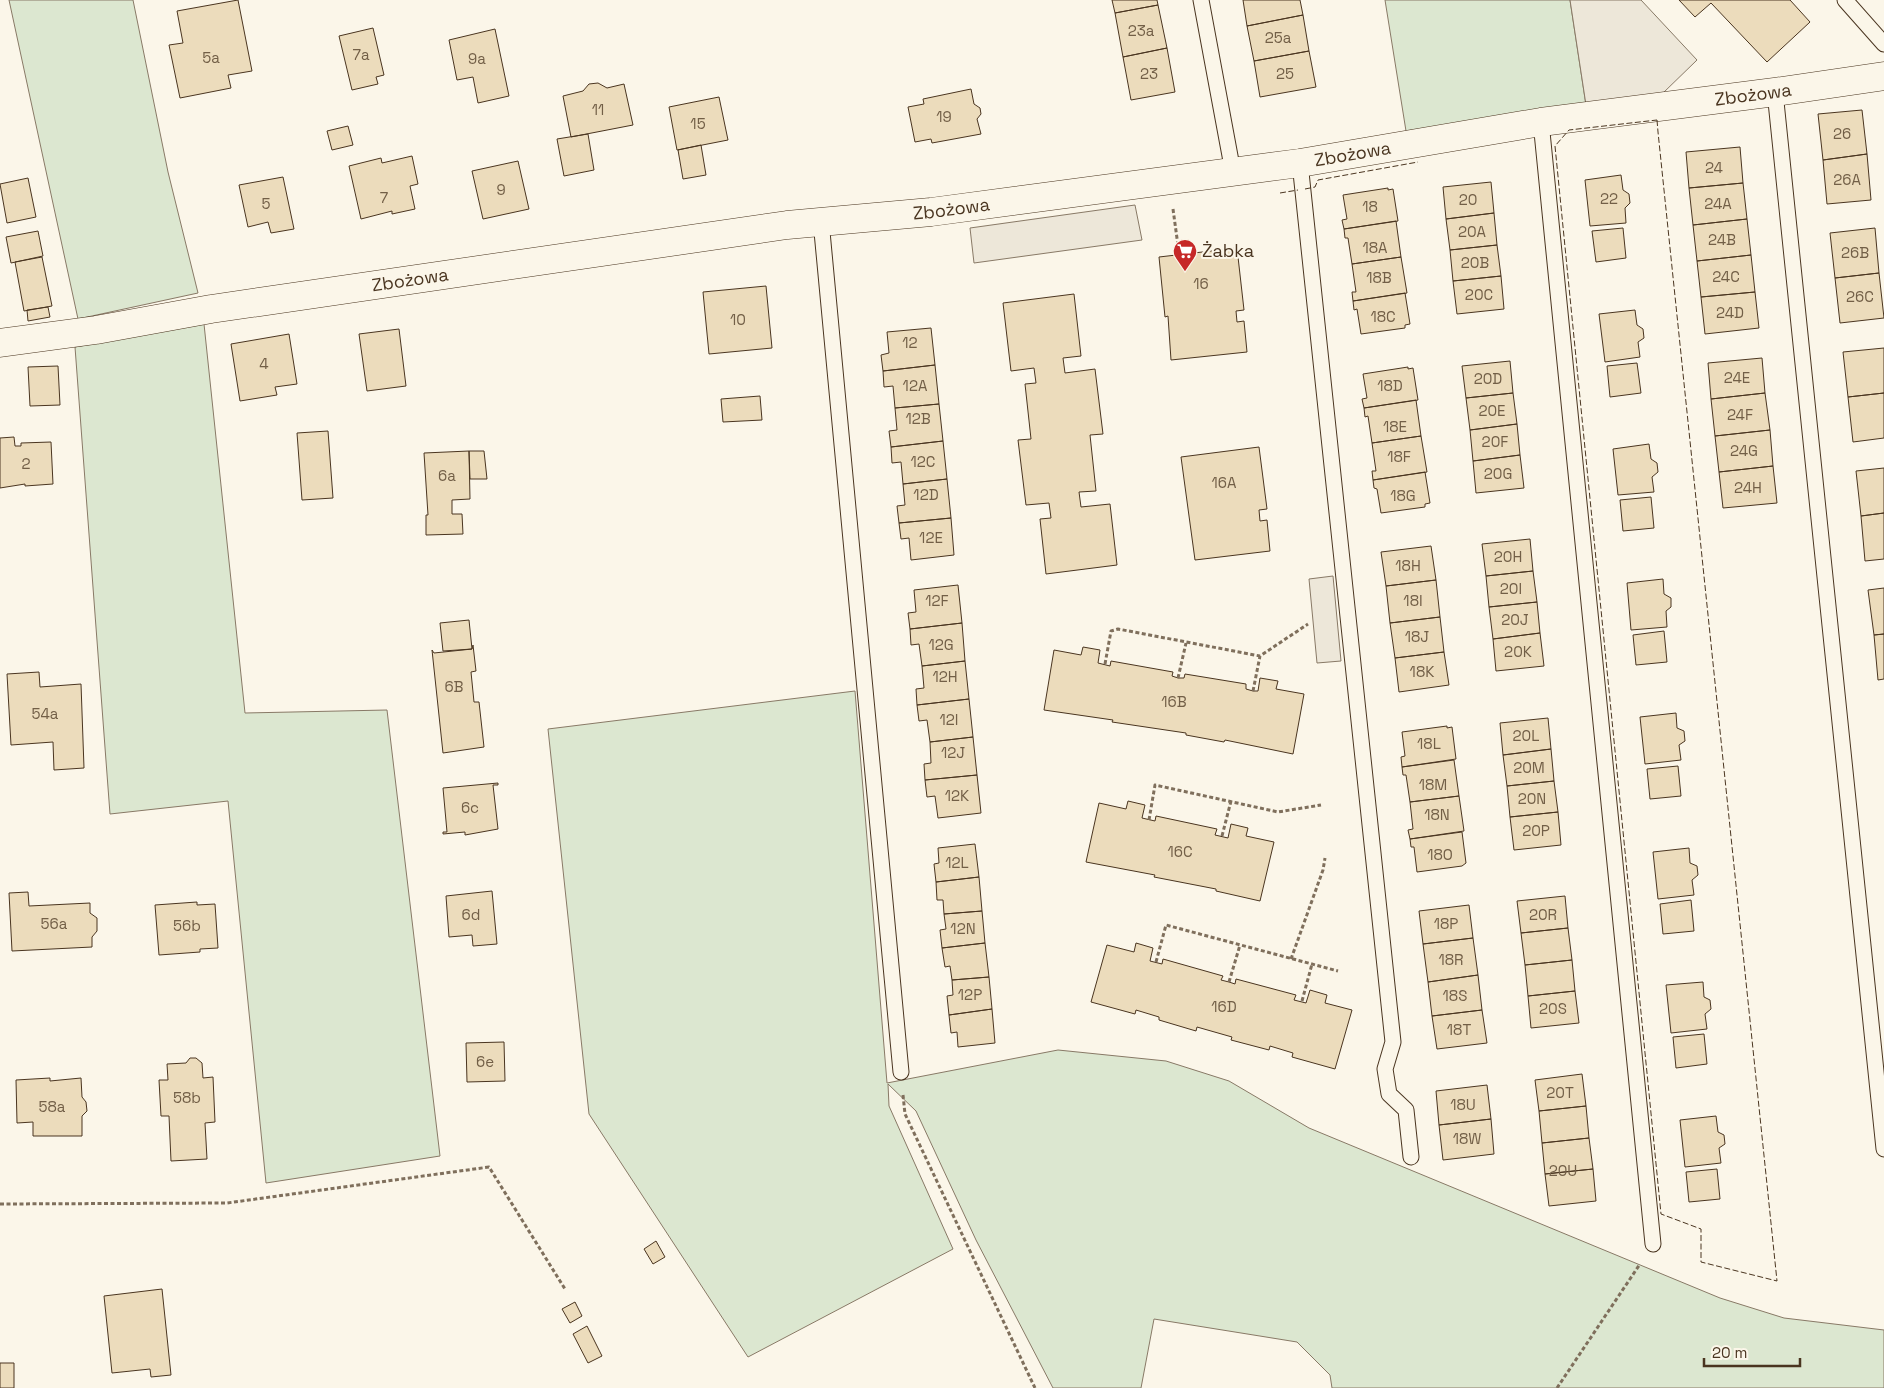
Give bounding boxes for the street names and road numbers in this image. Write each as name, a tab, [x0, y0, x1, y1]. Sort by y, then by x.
street label: Zbożowa	[1713, 78, 1793, 111]
street label: Zbożowa	[1312, 136, 1393, 171]
street label: Zbożowa	[912, 192, 991, 225]
street label: Zbożowa	[370, 263, 450, 296]

